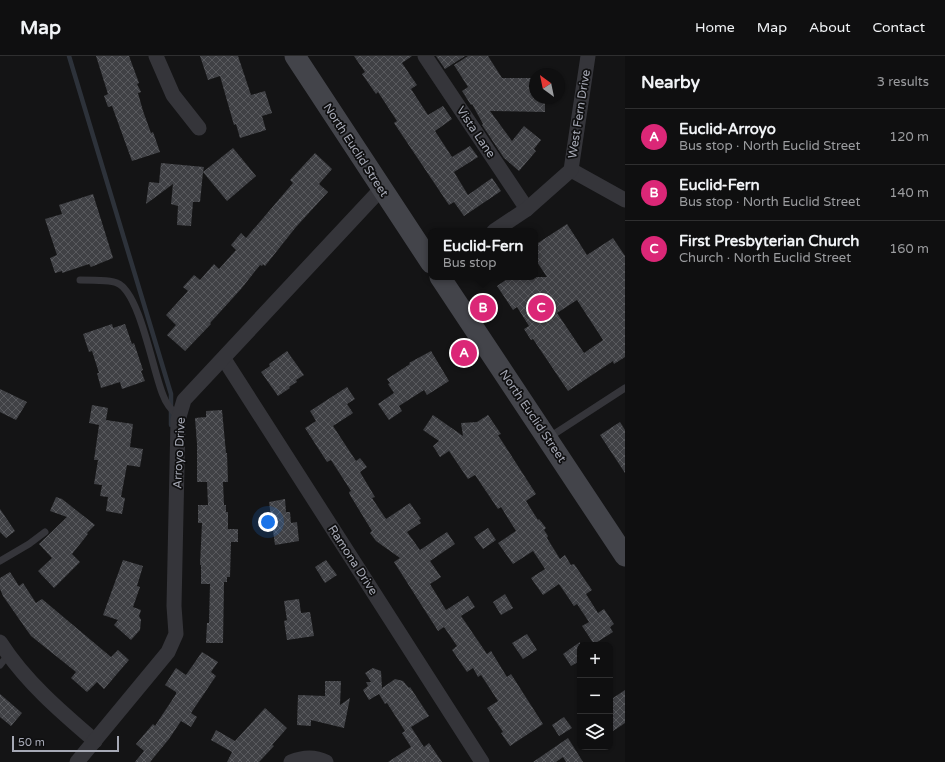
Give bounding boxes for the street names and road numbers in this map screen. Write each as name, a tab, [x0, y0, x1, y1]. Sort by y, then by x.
street label: West Fern Drive	[565, 68, 593, 160]
street label: North Euclid Street	[321, 101, 392, 200]
street label: Vista Lane	[454, 104, 498, 161]
street label: North Euclid Street	[497, 367, 569, 465]
street label: Arroyo Drive	[170, 417, 188, 489]
street label: Ramona Drive	[325, 522, 381, 598]

